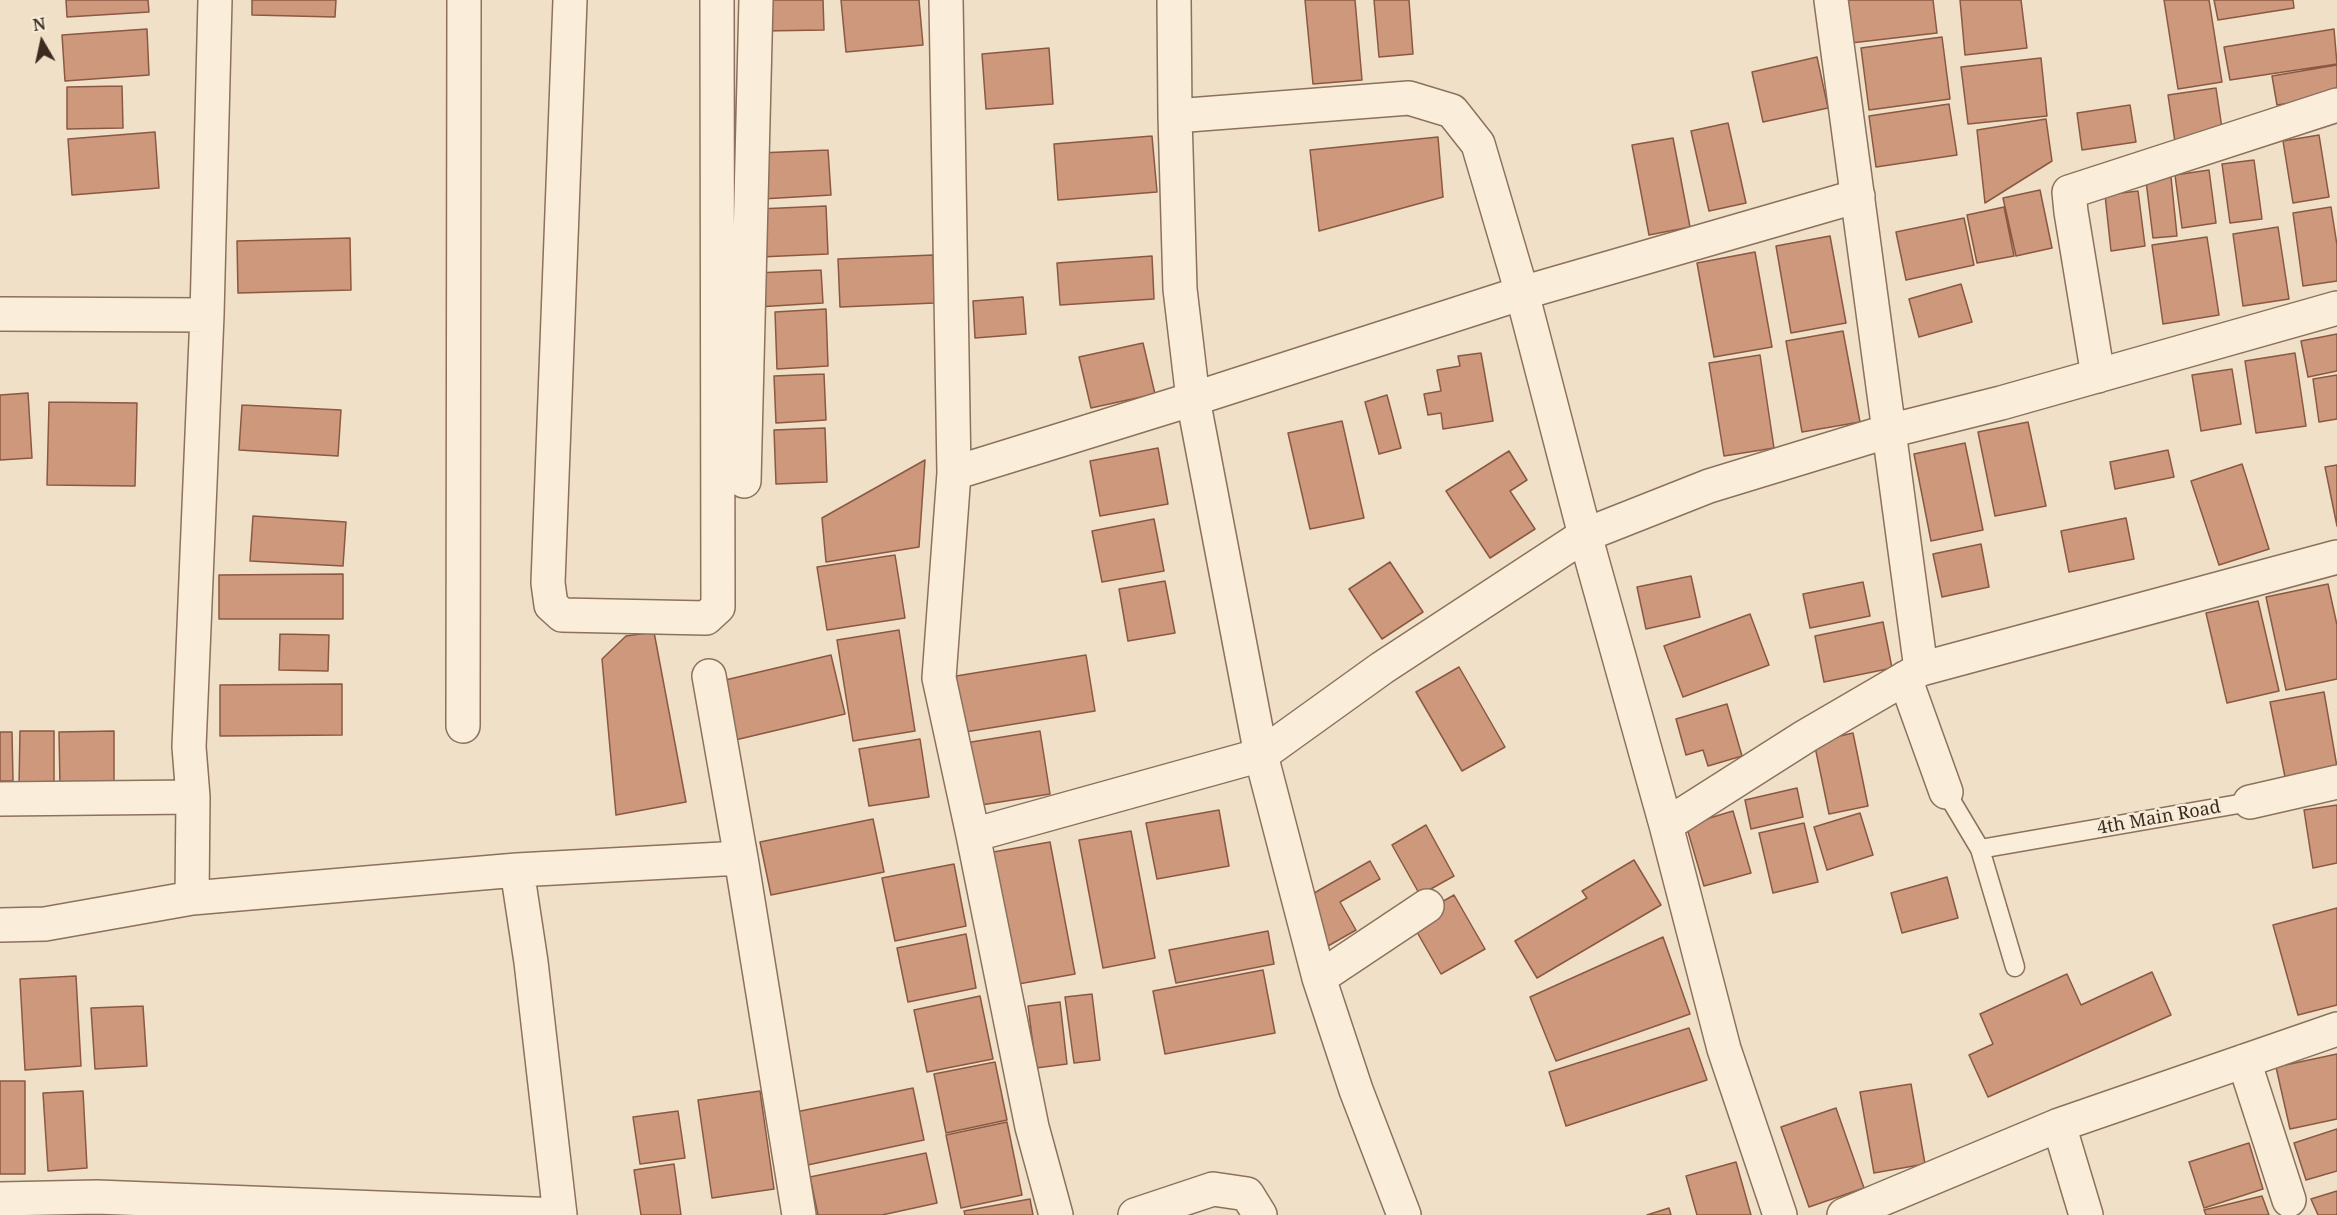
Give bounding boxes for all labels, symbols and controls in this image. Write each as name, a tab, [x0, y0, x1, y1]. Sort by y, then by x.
north arrow	[12, 12, 72, 72]
text: N	[31, 12, 47, 36]
street label: 4th Main Road	[2096, 797, 2222, 839]

